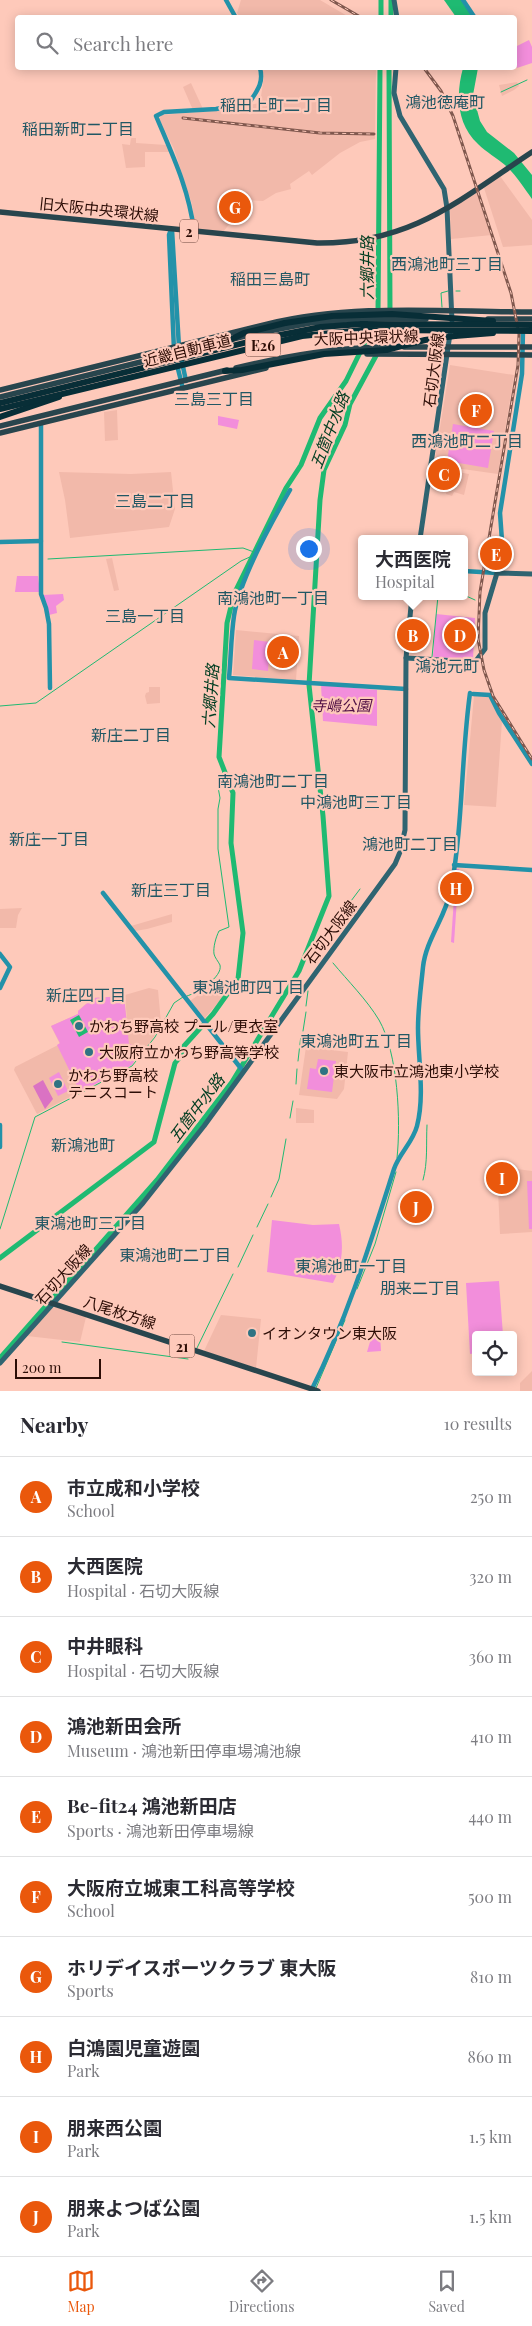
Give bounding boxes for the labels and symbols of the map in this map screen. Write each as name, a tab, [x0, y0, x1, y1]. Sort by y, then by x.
district label: 鴻池徳庵町	[405, 91, 485, 112]
district label: 稲田上町二丁目	[220, 94, 332, 115]
district label: 稲田新町二丁目	[22, 118, 134, 139]
pin: G	[219, 188, 251, 226]
street label: 旧大阪中央環状線	[38, 193, 160, 225]
road number: 2	[180, 220, 198, 242]
water label: 六郷井路	[356, 234, 377, 300]
district label: 西鴻池町三丁目	[391, 253, 503, 274]
district label: 稲田三島町	[230, 268, 310, 289]
street label: 大阪中央環状線	[313, 325, 419, 349]
street label: 近畿自動車道	[141, 329, 233, 371]
street label: 石切大阪線	[419, 332, 447, 408]
road number: E26	[246, 334, 280, 356]
water label: 五箇中水路	[305, 387, 354, 471]
district label: 三島三丁目	[174, 388, 254, 409]
pin: F	[460, 391, 492, 429]
district label: 西鴻池町二丁目	[411, 430, 523, 451]
pin: C	[428, 455, 460, 493]
district label: 三島二丁目	[115, 490, 195, 511]
pin: E	[480, 535, 512, 573]
your location	[296, 536, 322, 562]
district label: 南鴻池町一丁目	[217, 587, 329, 608]
district label: 三島一丁目	[105, 605, 185, 626]
pin: B	[397, 616, 429, 654]
pin: D	[444, 616, 476, 654]
pin: A	[267, 633, 299, 671]
district label: 鴻池元町	[415, 655, 479, 676]
water label: 六郷井路	[197, 661, 223, 729]
park label: 寺嶋公園	[311, 695, 373, 715]
district label: 新庄二丁目	[91, 724, 171, 745]
district label: 南鴻池町二丁目	[217, 770, 329, 791]
district label: 中鴻池町三丁目	[300, 791, 412, 812]
district label: 新庄一丁目	[9, 828, 89, 849]
district label: 鴻池町二丁目	[362, 833, 458, 854]
pin: H	[440, 869, 472, 907]
district label: 新庄三丁目	[131, 879, 211, 900]
street label: 石切大阪線	[299, 896, 361, 968]
district label: 東鴻池町四丁目	[192, 976, 304, 997]
district label: 新庄四丁目	[46, 984, 126, 1005]
place label: かわち野高校 プール/更衣室	[89, 1016, 278, 1036]
marker: かわち野高校 プール/更衣室	[73, 1020, 85, 1032]
district label: 東鴻池町五丁目	[300, 1030, 412, 1051]
place label: 大阪府立かわち野高等学校	[99, 1042, 279, 1062]
marker: 大阪府立かわち野高等学校	[83, 1046, 95, 1058]
place label: 東大阪市立鴻池東小学校	[334, 1061, 499, 1081]
place label: かわち野高校 テニスコート	[68, 1065, 158, 1102]
marker: 東大阪市立鴻池東小学校	[318, 1065, 330, 1077]
water label: 五箇中水路	[164, 1068, 230, 1146]
marker: かわち野高校 テニスコート	[52, 1078, 64, 1090]
district label: 新鴻池町	[51, 1134, 115, 1155]
pin: I	[486, 1159, 518, 1197]
pin: J	[400, 1188, 432, 1226]
district label: 東鴻池町三丁目	[34, 1212, 146, 1233]
street label: 石切大阪線	[30, 1239, 96, 1309]
district label: 東鴻池町二丁目	[119, 1244, 231, 1265]
district label: 東鴻池町一丁目	[295, 1255, 407, 1276]
district label: 朋来二丁目	[380, 1277, 460, 1298]
street label: 八尾枚方線	[81, 1291, 159, 1333]
place label: イオンタウン東大阪	[262, 1323, 397, 1343]
marker: イオンタウン東大阪	[246, 1327, 258, 1339]
road number: 21	[170, 1334, 194, 1358]
scale bar	[15, 1356, 101, 1379]

